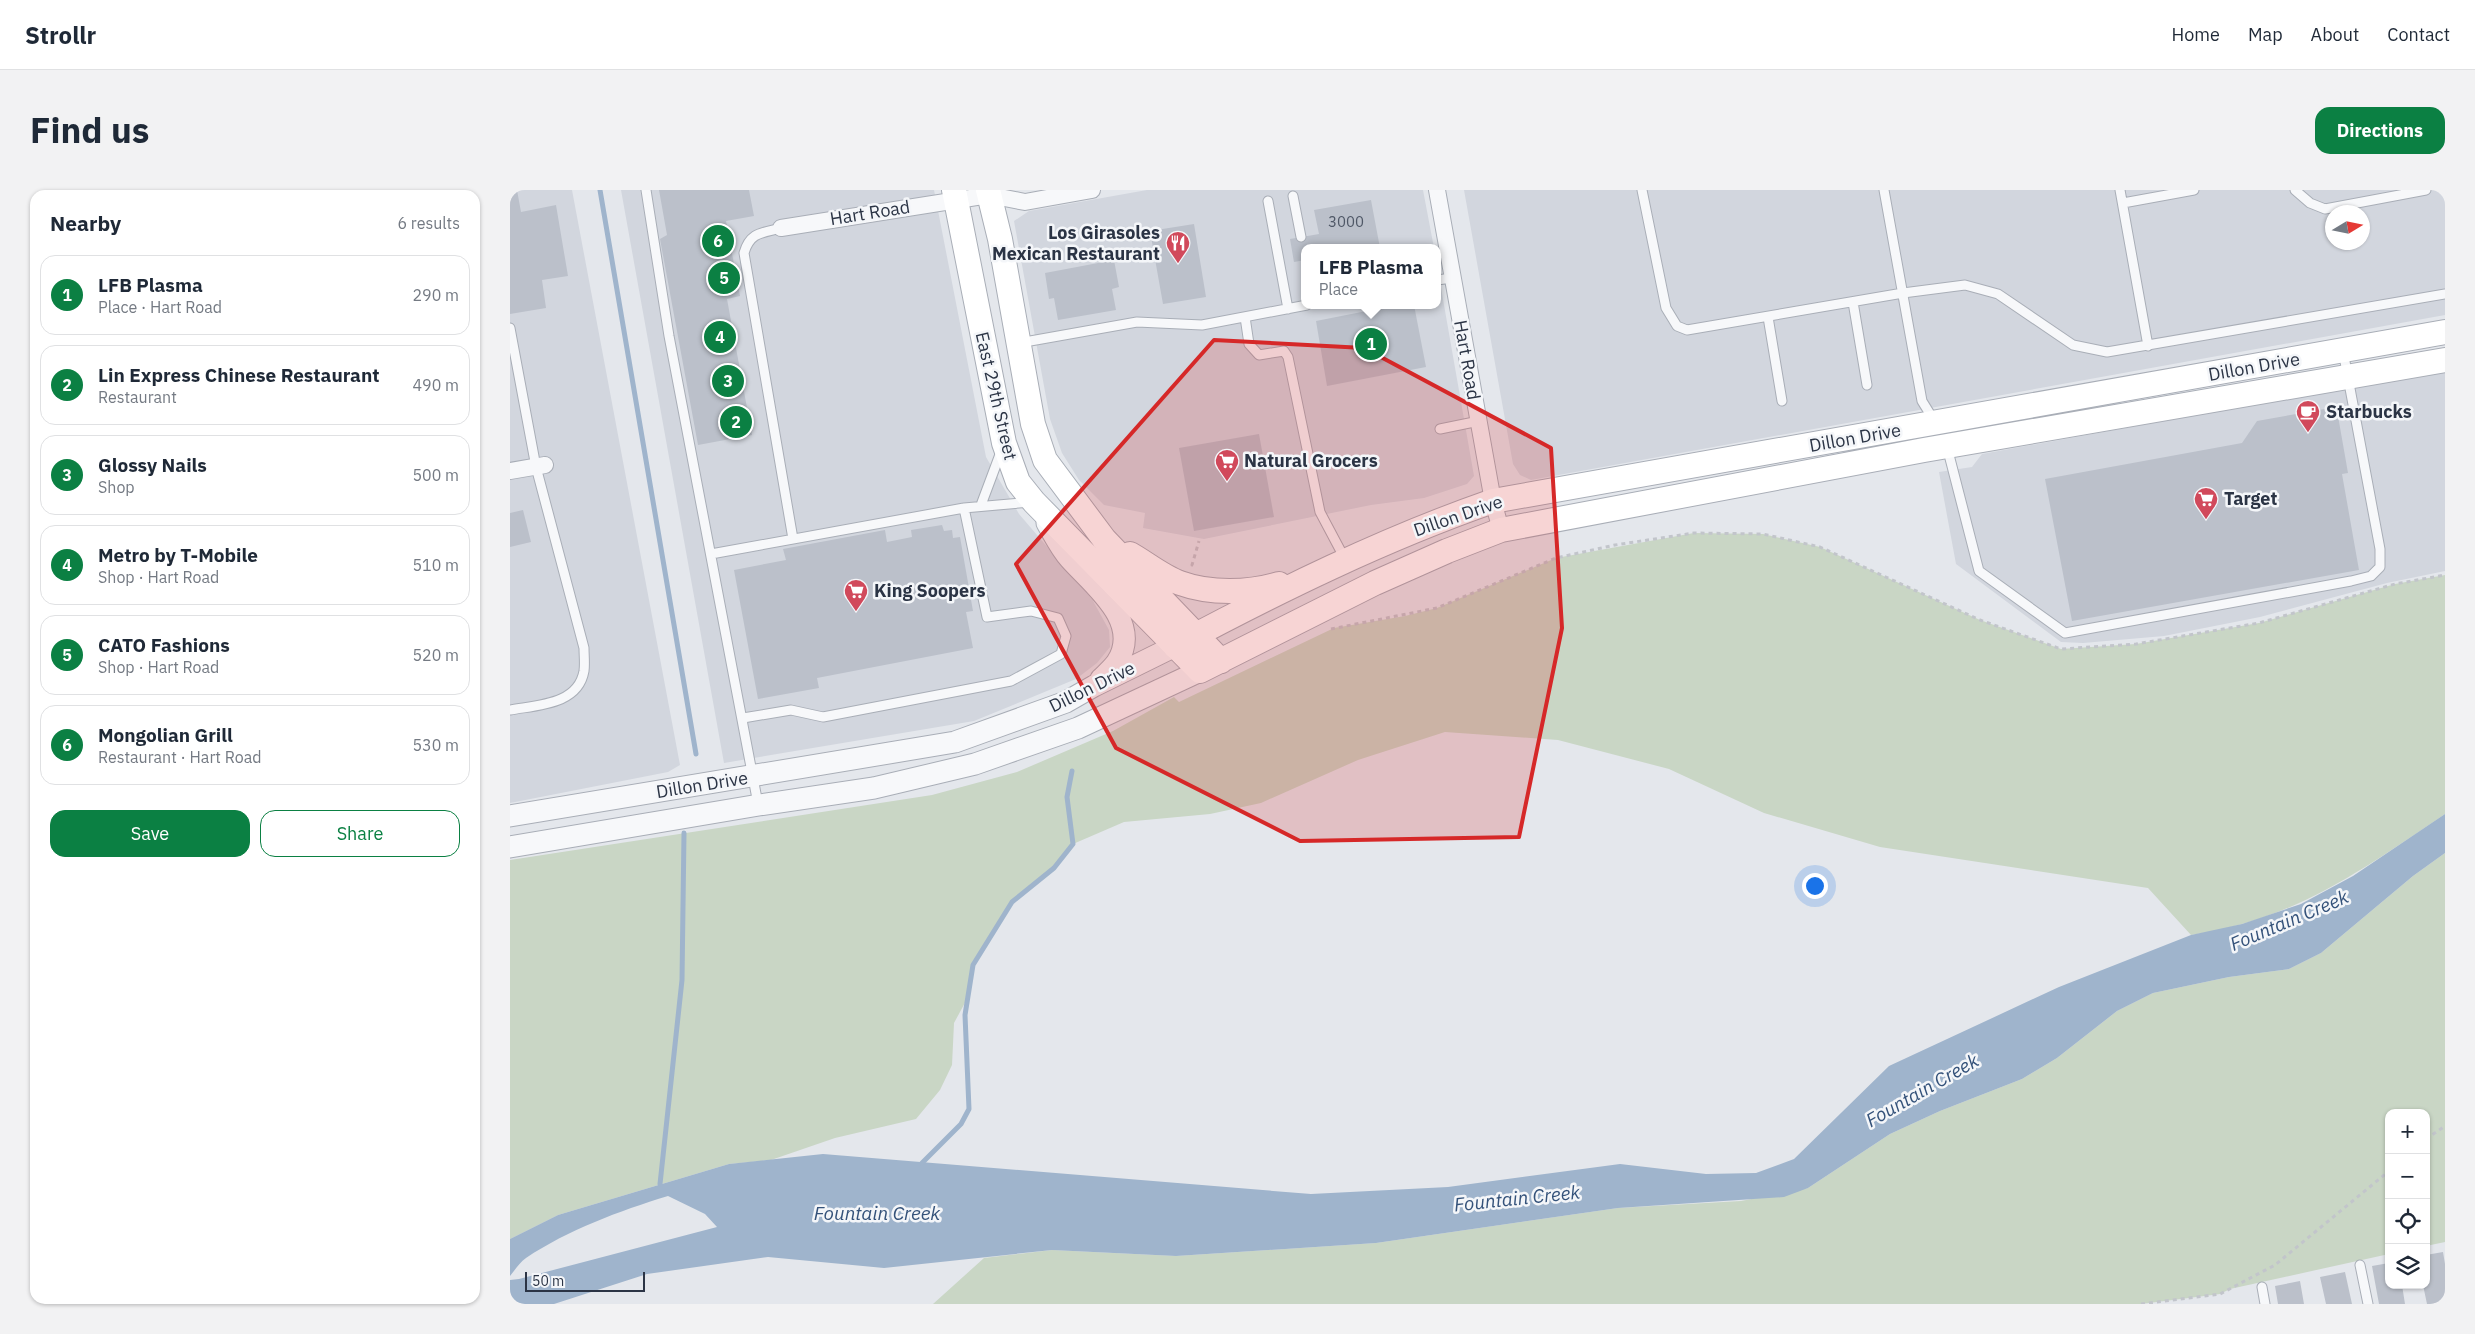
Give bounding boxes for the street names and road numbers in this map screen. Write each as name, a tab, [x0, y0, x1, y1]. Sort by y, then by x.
street label: Hart Road	[828, 195, 912, 230]
street label: Hart Road	[1449, 318, 1486, 402]
street label: East 29th Street	[971, 329, 1022, 462]
street label: Dillon Drive	[2206, 347, 2302, 386]
street label: Dillon Drive	[1807, 418, 1903, 457]
street label: Dillon Drive	[1410, 490, 1505, 541]
street label: Dillon Drive	[1045, 656, 1139, 717]
street label: Dillon Drive	[654, 766, 750, 803]

